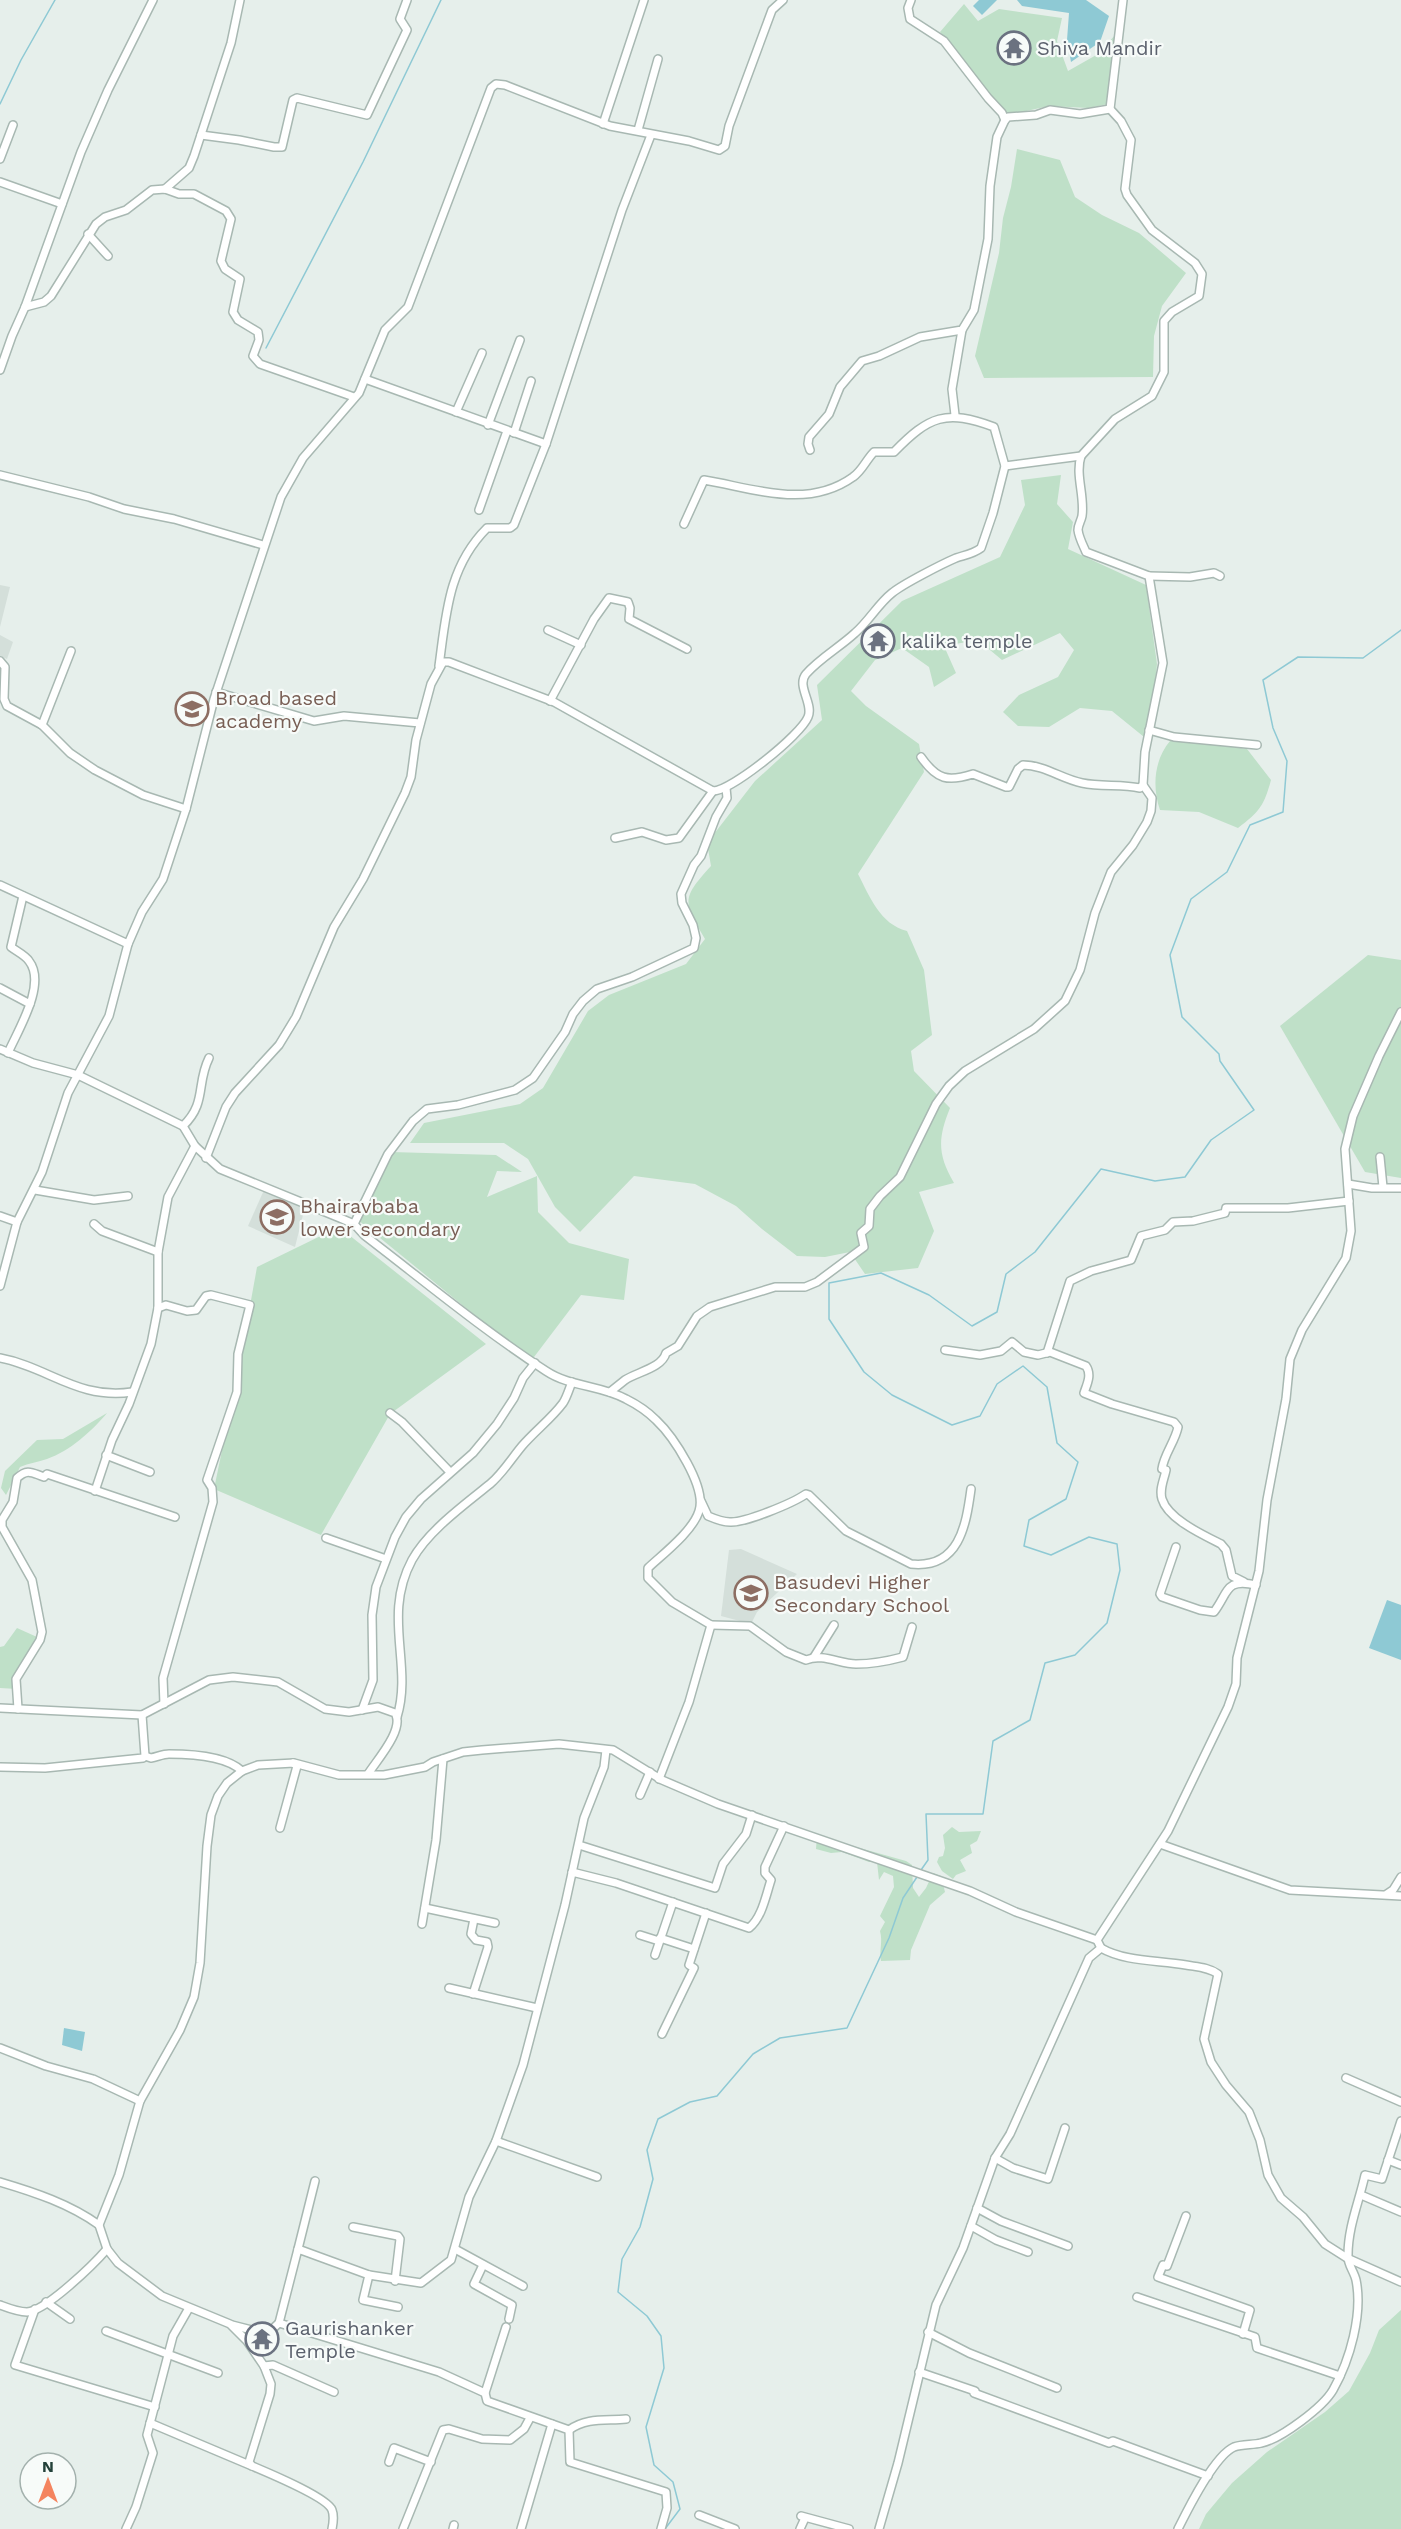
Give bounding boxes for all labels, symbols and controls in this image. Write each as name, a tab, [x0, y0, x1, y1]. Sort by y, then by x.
temple icon: Shiva Mandir	[996, 30, 1032, 66]
place label: Shiva Mandir	[1037, 36, 1162, 60]
temple icon: kalika temple	[860, 623, 896, 659]
place label: kalika temple	[901, 629, 1033, 653]
place label: Broad based academy	[215, 686, 337, 733]
school or university icon: Broad based academy	[174, 691, 210, 727]
place label: Bhairavbaba lower secondary	[300, 1194, 461, 1241]
school or university icon: Bhairavbaba lower secondary	[259, 1199, 295, 1235]
place label: Basudevi Higher Secondary School	[774, 1570, 949, 1617]
school or university icon: Basudevi Higher Secondary School	[733, 1575, 769, 1611]
place label: Gaurishanker Temple	[285, 2316, 414, 2363]
temple icon: Gaurishanker Temple	[244, 2321, 280, 2357]
north arrow	[18, 2451, 78, 2511]
text: N	[42, 2457, 54, 2476]

